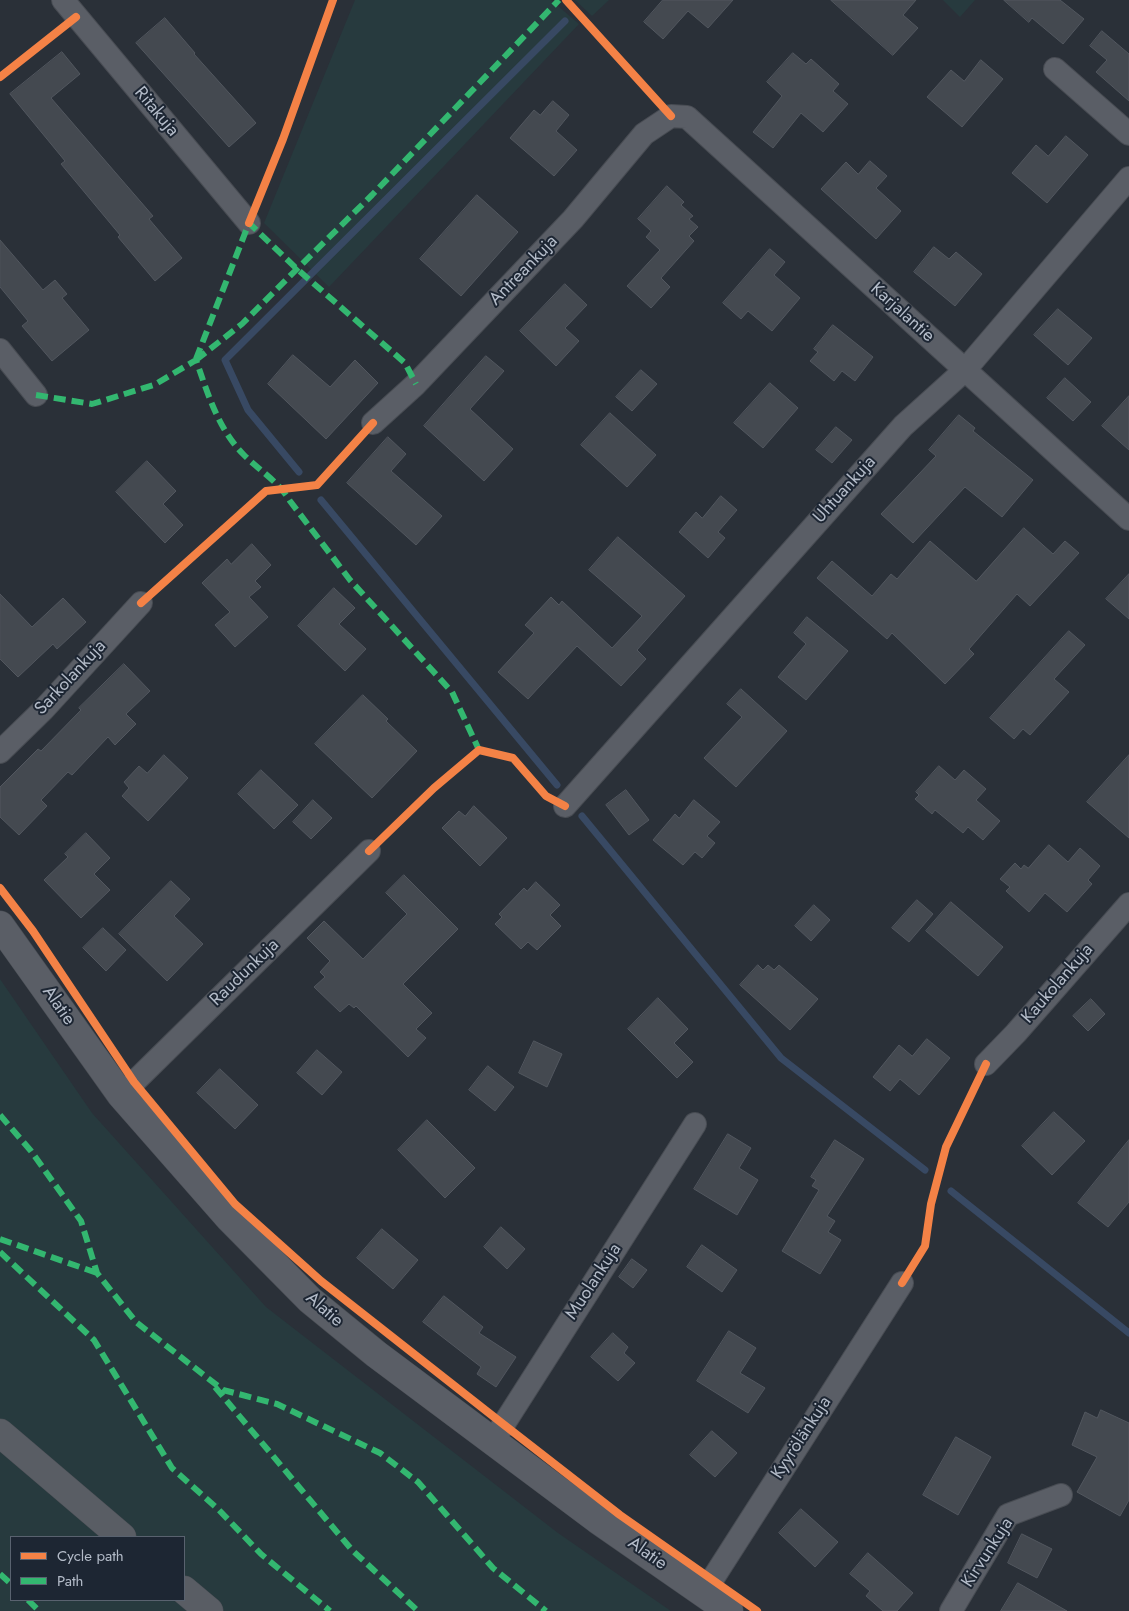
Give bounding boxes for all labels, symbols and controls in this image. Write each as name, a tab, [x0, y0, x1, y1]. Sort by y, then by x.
street label: Ritakuja	[129, 83, 183, 141]
street label: Antreankuja	[485, 231, 563, 311]
street label: Karjalantie	[866, 279, 938, 347]
street label: Uhtuankuja	[809, 452, 881, 528]
street label: Sarkolankuja	[31, 636, 111, 720]
street label: Raudunkuja	[206, 935, 284, 1011]
street label: Kaukolankuja	[1018, 940, 1098, 1028]
street label: Alatie	[37, 982, 79, 1030]
street label: Muolankuja	[561, 1240, 627, 1324]
street label: Alatie	[301, 1288, 347, 1332]
street label: Kyyrölänkuja	[767, 1393, 837, 1483]
street label: Kirvunkuja	[958, 1514, 1018, 1592]
street label: Alatie	[623, 1533, 671, 1575]
legend	[10, 1536, 185, 1601]
text: Cycle path	[57, 1545, 124, 1567]
text: Path	[57, 1570, 83, 1592]

